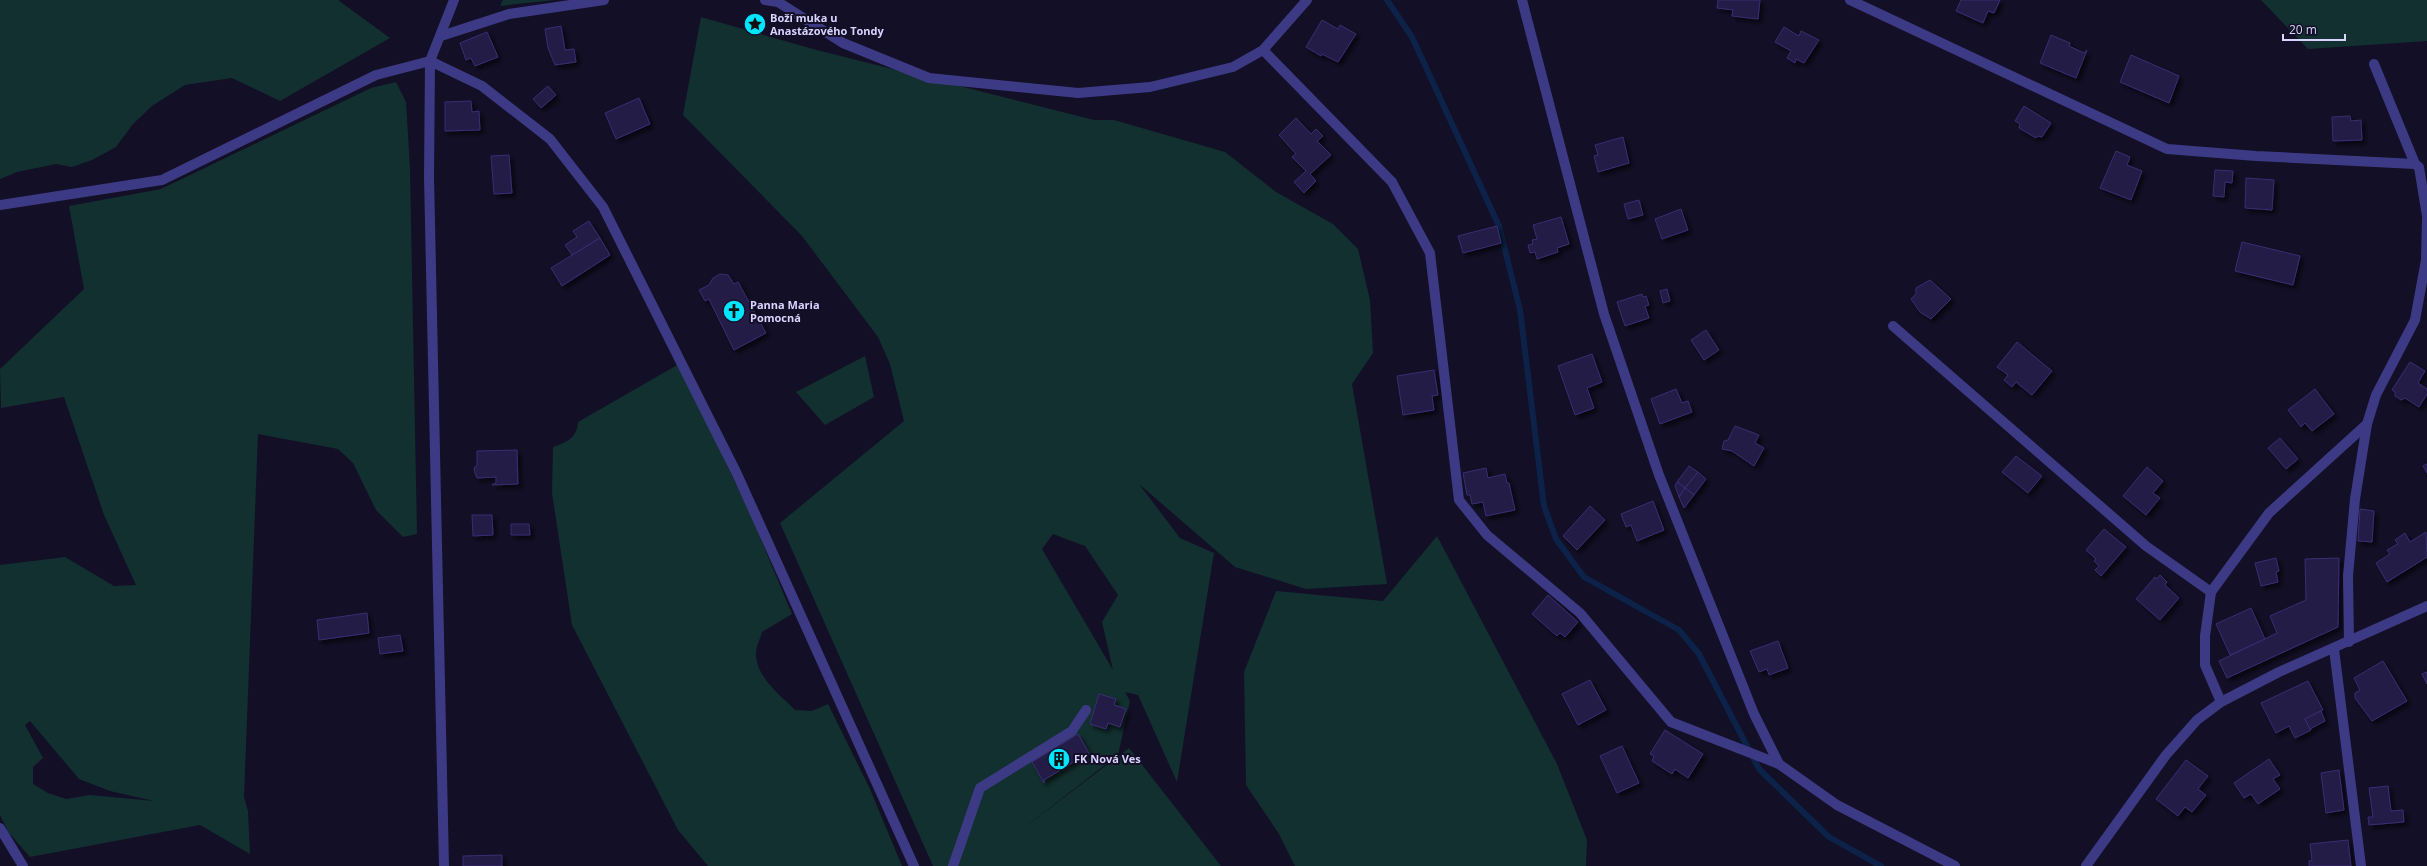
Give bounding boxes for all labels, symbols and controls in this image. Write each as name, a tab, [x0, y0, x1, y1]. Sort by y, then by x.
place label: Boží muka u Anastázového Tondy	[770, 10, 885, 38]
place icon: Boží muka u Anastázového Tondy	[742, 11, 768, 37]
scale bar	[2283, 16, 2345, 42]
text: 20 m	[2289, 21, 2317, 38]
place label: Panna Maria Pomocná	[750, 297, 820, 325]
church icon: Panna Maria Pomocná	[721, 298, 747, 324]
building icon: FK Nová Ves	[1046, 746, 1072, 772]
place label: FK Nová Ves	[1074, 751, 1141, 766]

